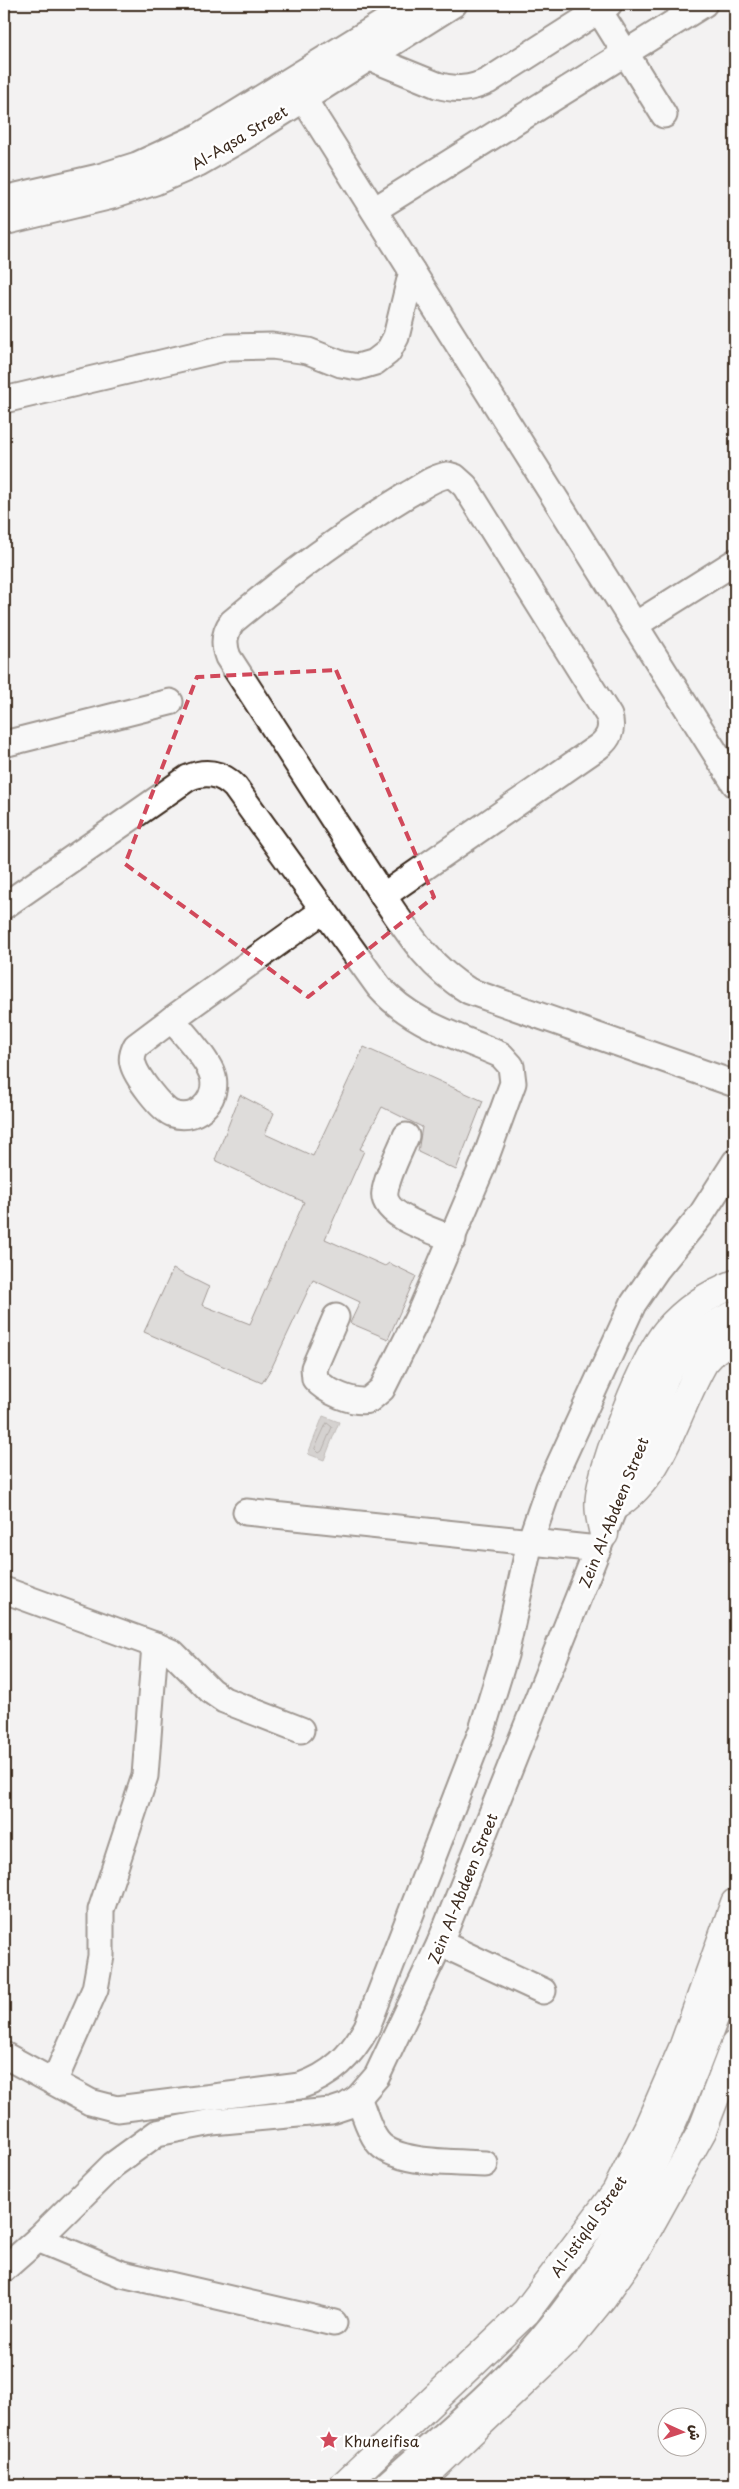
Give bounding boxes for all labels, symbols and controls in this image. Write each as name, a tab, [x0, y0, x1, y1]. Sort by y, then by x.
street label: Al-Aqsa Street	[186, 99, 292, 175]
street label: Zein Al-Abdeen Street	[572, 1433, 654, 1591]
street label: Zein Al-Abdeen Street	[421, 1809, 503, 1967]
street label: Al-Istiqlal Street	[544, 2170, 632, 2282]
north arrow	[656, 2406, 706, 2456]
text: ش	[685, 2424, 706, 2441]
place icon: Khuneifisa	[318, 2429, 340, 2451]
place label: Khuneifisa	[344, 2429, 420, 2452]

